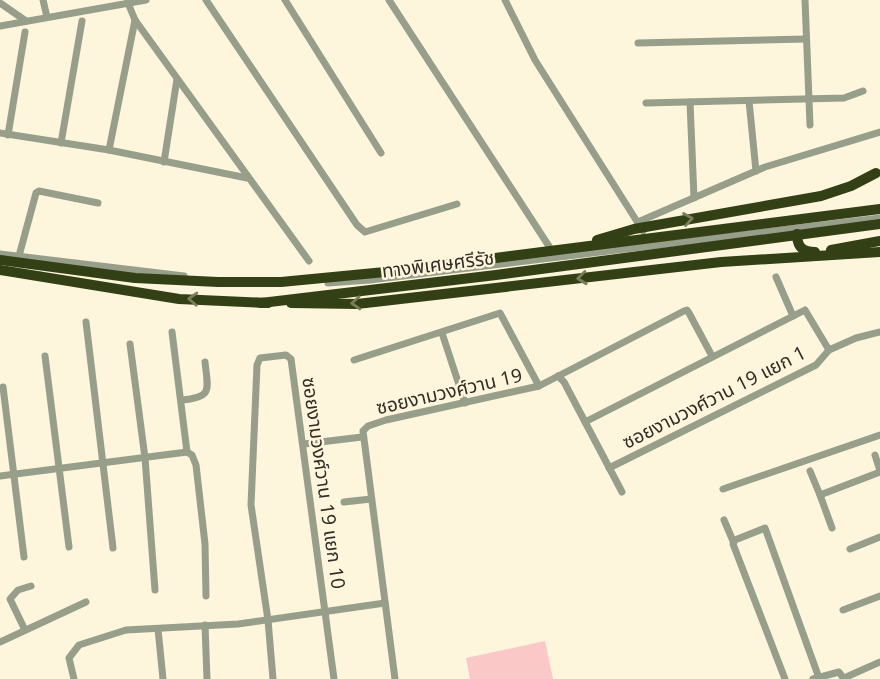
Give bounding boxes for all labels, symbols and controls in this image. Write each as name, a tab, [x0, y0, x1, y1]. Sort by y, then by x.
one-way arrow	[682, 213, 694, 228]
street label: ทางพิเศษศรีรัช	[380, 244, 496, 284]
one-way arrow	[576, 271, 587, 286]
one-way arrow	[187, 292, 198, 307]
one-way arrow	[350, 296, 361, 311]
street label: ซอยงามวงศ์วาน 19 แยก 1	[618, 339, 810, 455]
street label: ซอยงามวงศ์วาน 19	[373, 362, 525, 420]
street label: ซอยงามวงศ์วาน 19 แยก 10	[296, 375, 352, 591]

